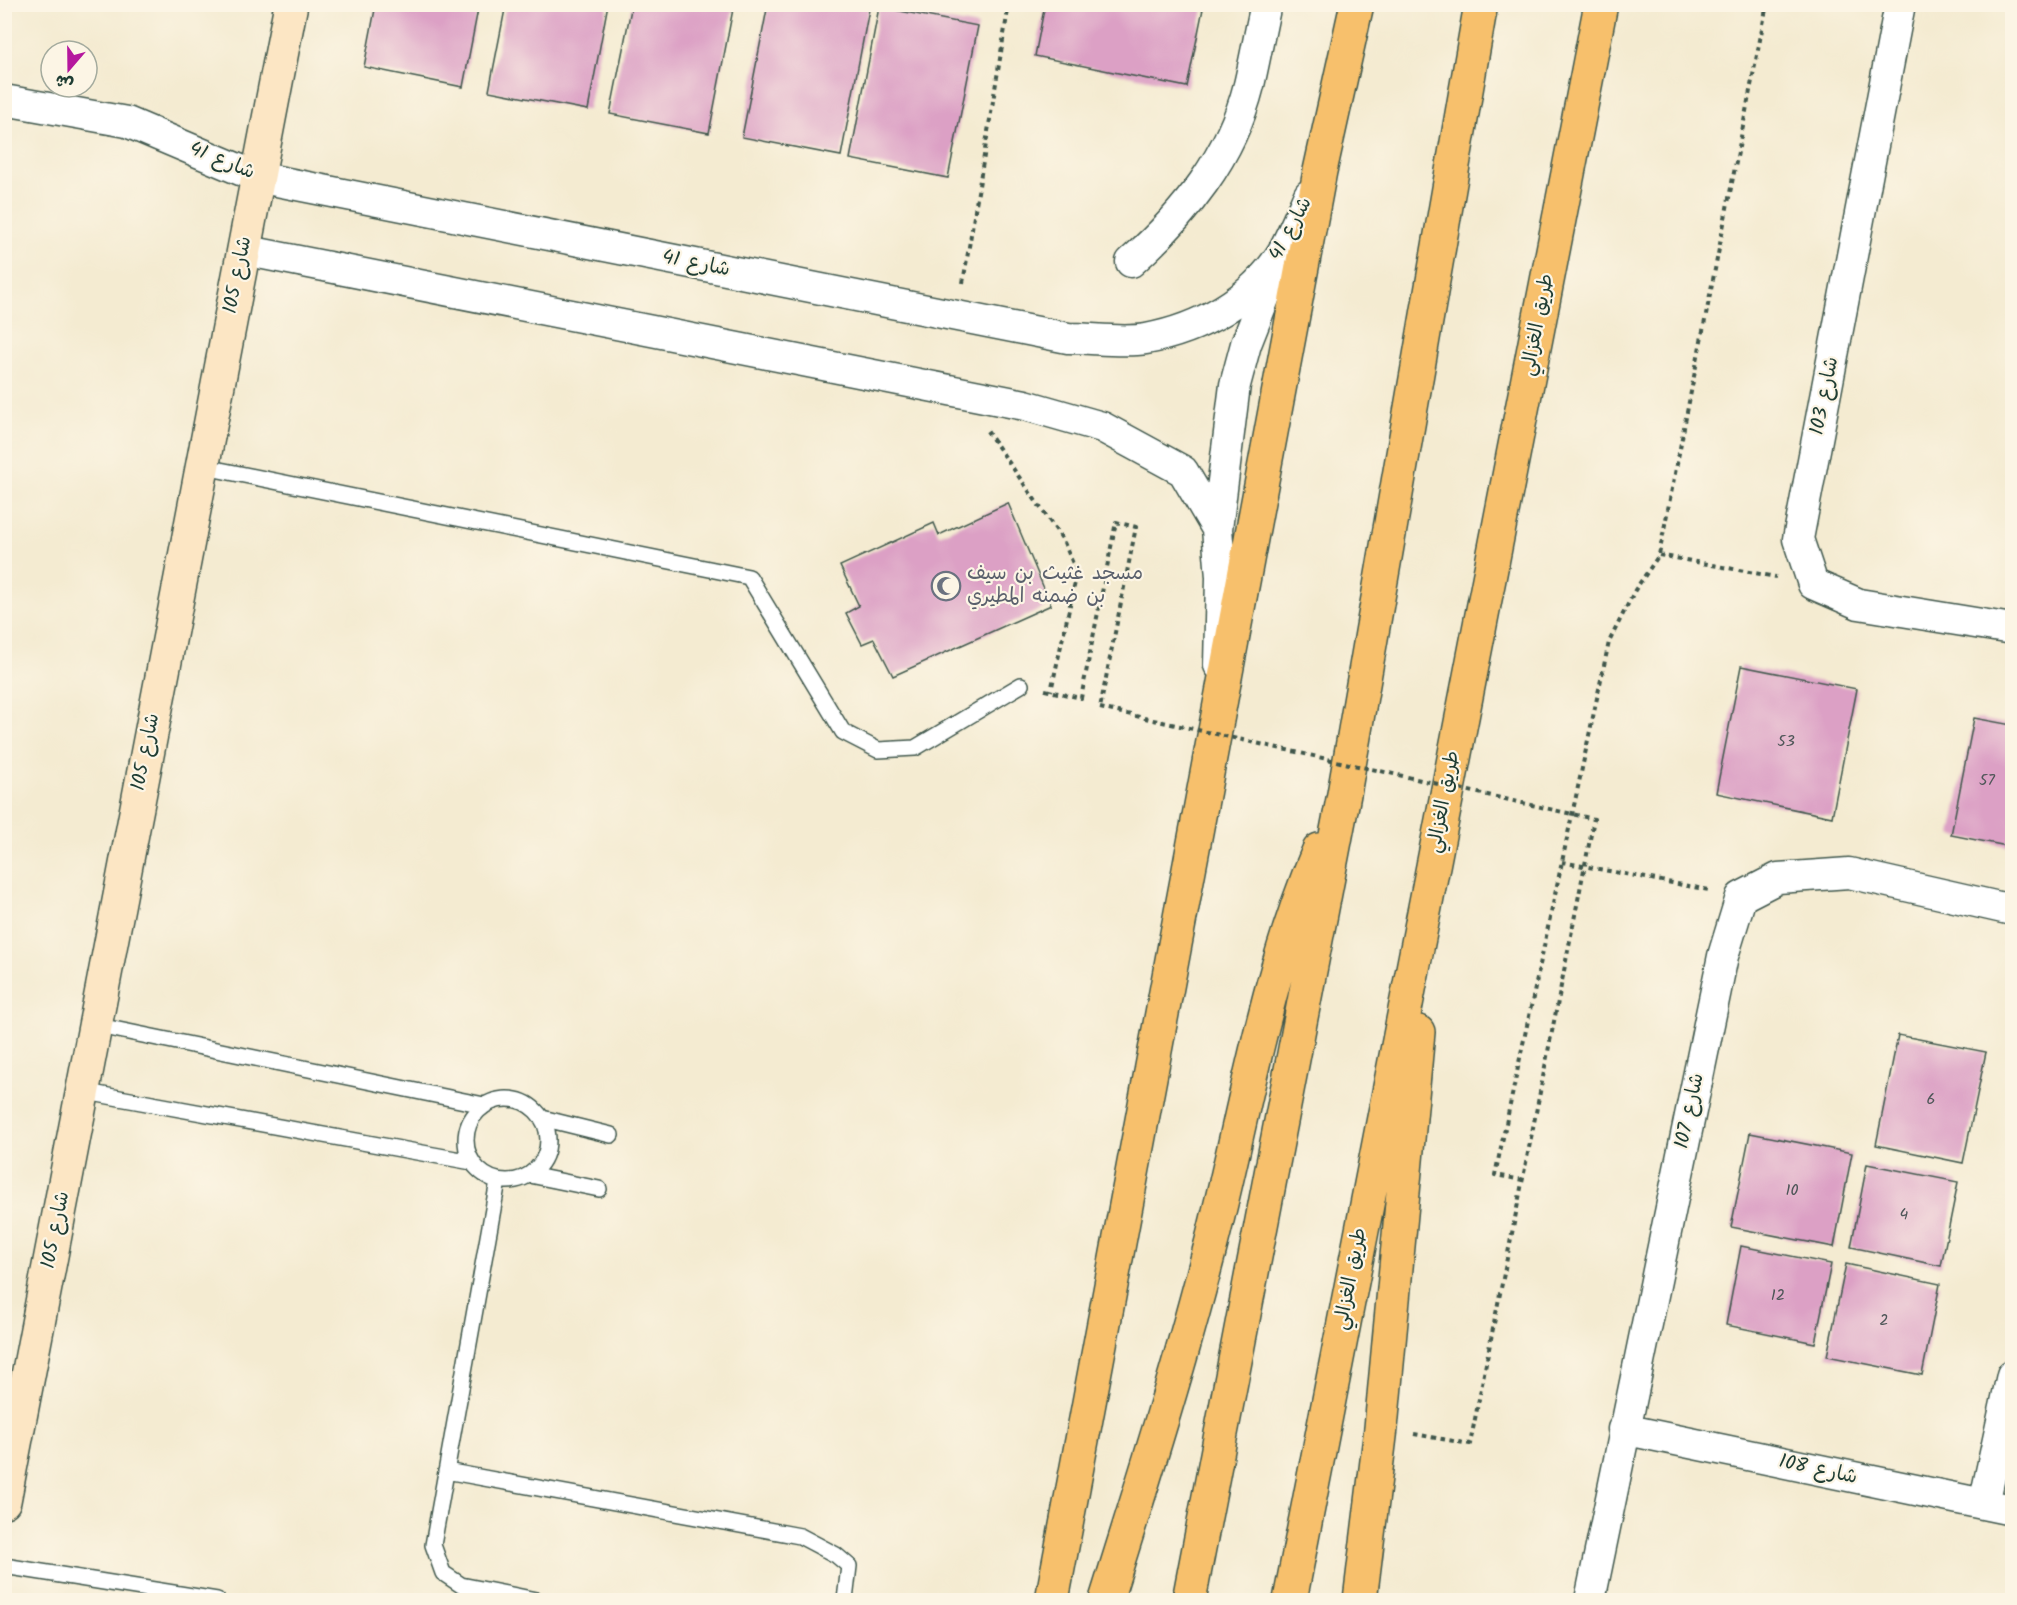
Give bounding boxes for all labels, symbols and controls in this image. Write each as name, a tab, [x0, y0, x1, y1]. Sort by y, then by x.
north arrow	[39, 39, 99, 99]
text: ش	[52, 67, 77, 96]
street label: شارع 41	[184, 133, 260, 189]
street label: شارع 41	[1261, 191, 1321, 267]
street label: شارع 105	[215, 233, 261, 317]
street label: شارع 41	[659, 242, 733, 286]
street label: طريق الغزالي	[1512, 271, 1564, 379]
street label: شارع 103	[1802, 354, 1848, 438]
place label: مسجد غثيث بن سيف بن ضمنه المطيري	[967, 558, 1143, 613]
mosque icon: مسجد غثيث بن سيف بن ضمنه المطيري	[930, 570, 962, 602]
street label: شارع 105	[123, 710, 169, 794]
house number: 53	[1777, 729, 1795, 754]
street label: طريق الغزالي	[1418, 748, 1470, 856]
house number: 57	[1979, 768, 1996, 793]
street label: شارع 107	[1666, 1070, 1714, 1152]
house number: 6	[1927, 1087, 1935, 1112]
house number: 10	[1785, 1178, 1799, 1203]
street label: شارع 105	[33, 1188, 79, 1272]
house number: 4	[1900, 1202, 1909, 1227]
street label: طريق الغزالي	[1325, 1225, 1377, 1333]
house number: 12	[1771, 1283, 1785, 1308]
house number: 2	[1879, 1308, 1889, 1333]
street label: شارع 108	[1776, 1446, 1860, 1494]

